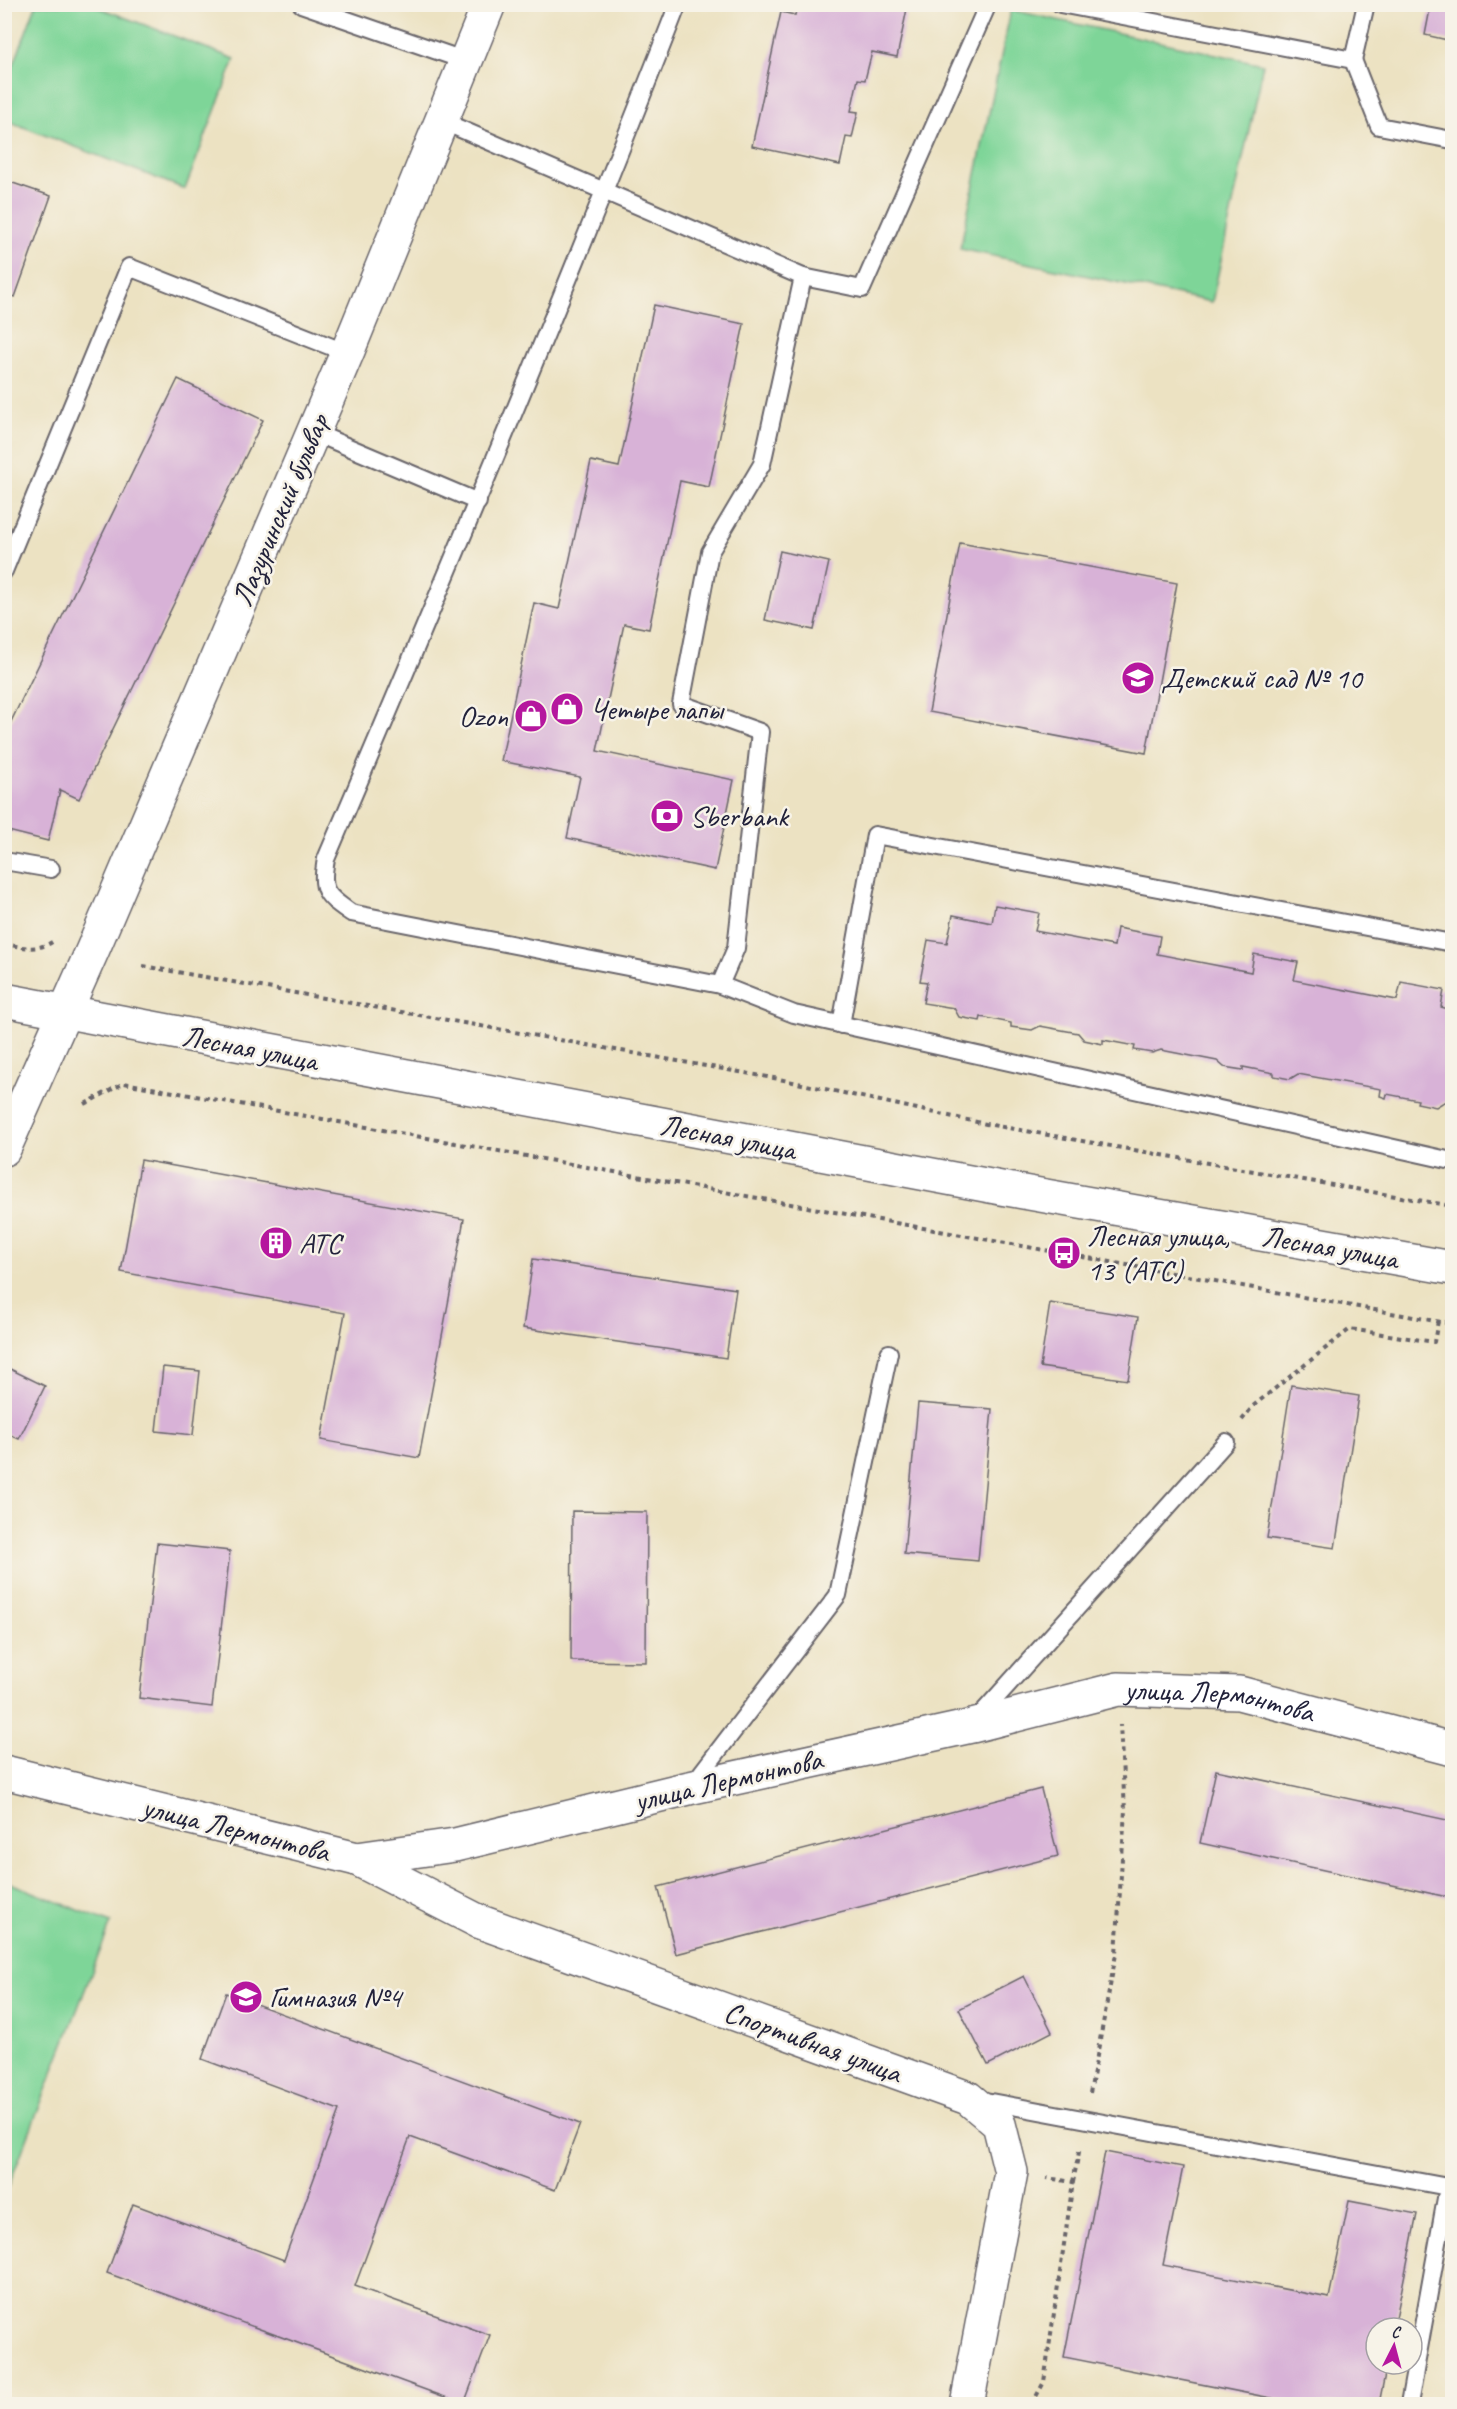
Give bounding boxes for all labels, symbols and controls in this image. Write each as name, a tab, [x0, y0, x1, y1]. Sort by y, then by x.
street label: Лазуринский бульвар	[222, 407, 338, 612]
place label: Детский сад № 10	[1161, 659, 1364, 697]
school or university icon: Детский сад № 10	[1120, 660, 1156, 696]
place label: Четыре лапы	[590, 690, 725, 728]
shop icon: Четыре лапы	[549, 691, 585, 727]
place label: Ozon	[459, 697, 508, 735]
shop icon: Ozon	[513, 698, 549, 734]
place label: Sberbank	[690, 797, 790, 835]
bank icon: Sberbank	[649, 798, 685, 834]
street label: Лесная улица	[179, 1016, 324, 1080]
street label: Лесная улица	[657, 1105, 802, 1169]
street label: Лесная улица	[1259, 1216, 1404, 1278]
place label: Лесная улица, 13 (АТС)	[1087, 1217, 1230, 1289]
place label: АТС	[299, 1224, 344, 1262]
building icon: АТС	[258, 1225, 294, 1261]
bus stop icon: Лесная улица, 13 (АТС)	[1046, 1235, 1082, 1271]
street label: улица Лермонтова	[1122, 1670, 1320, 1731]
street label: улица Лермонтова	[629, 1740, 827, 1820]
street label: улица Лермонтова	[137, 1787, 335, 1871]
place label: Гимназия №4	[269, 1978, 404, 2016]
school or university icon: Гимназия №4	[228, 1979, 264, 2015]
street label: Спортивная улица	[719, 1992, 909, 2092]
north arrow	[1364, 2316, 1424, 2376]
text: С	[1391, 2322, 1403, 2343]

